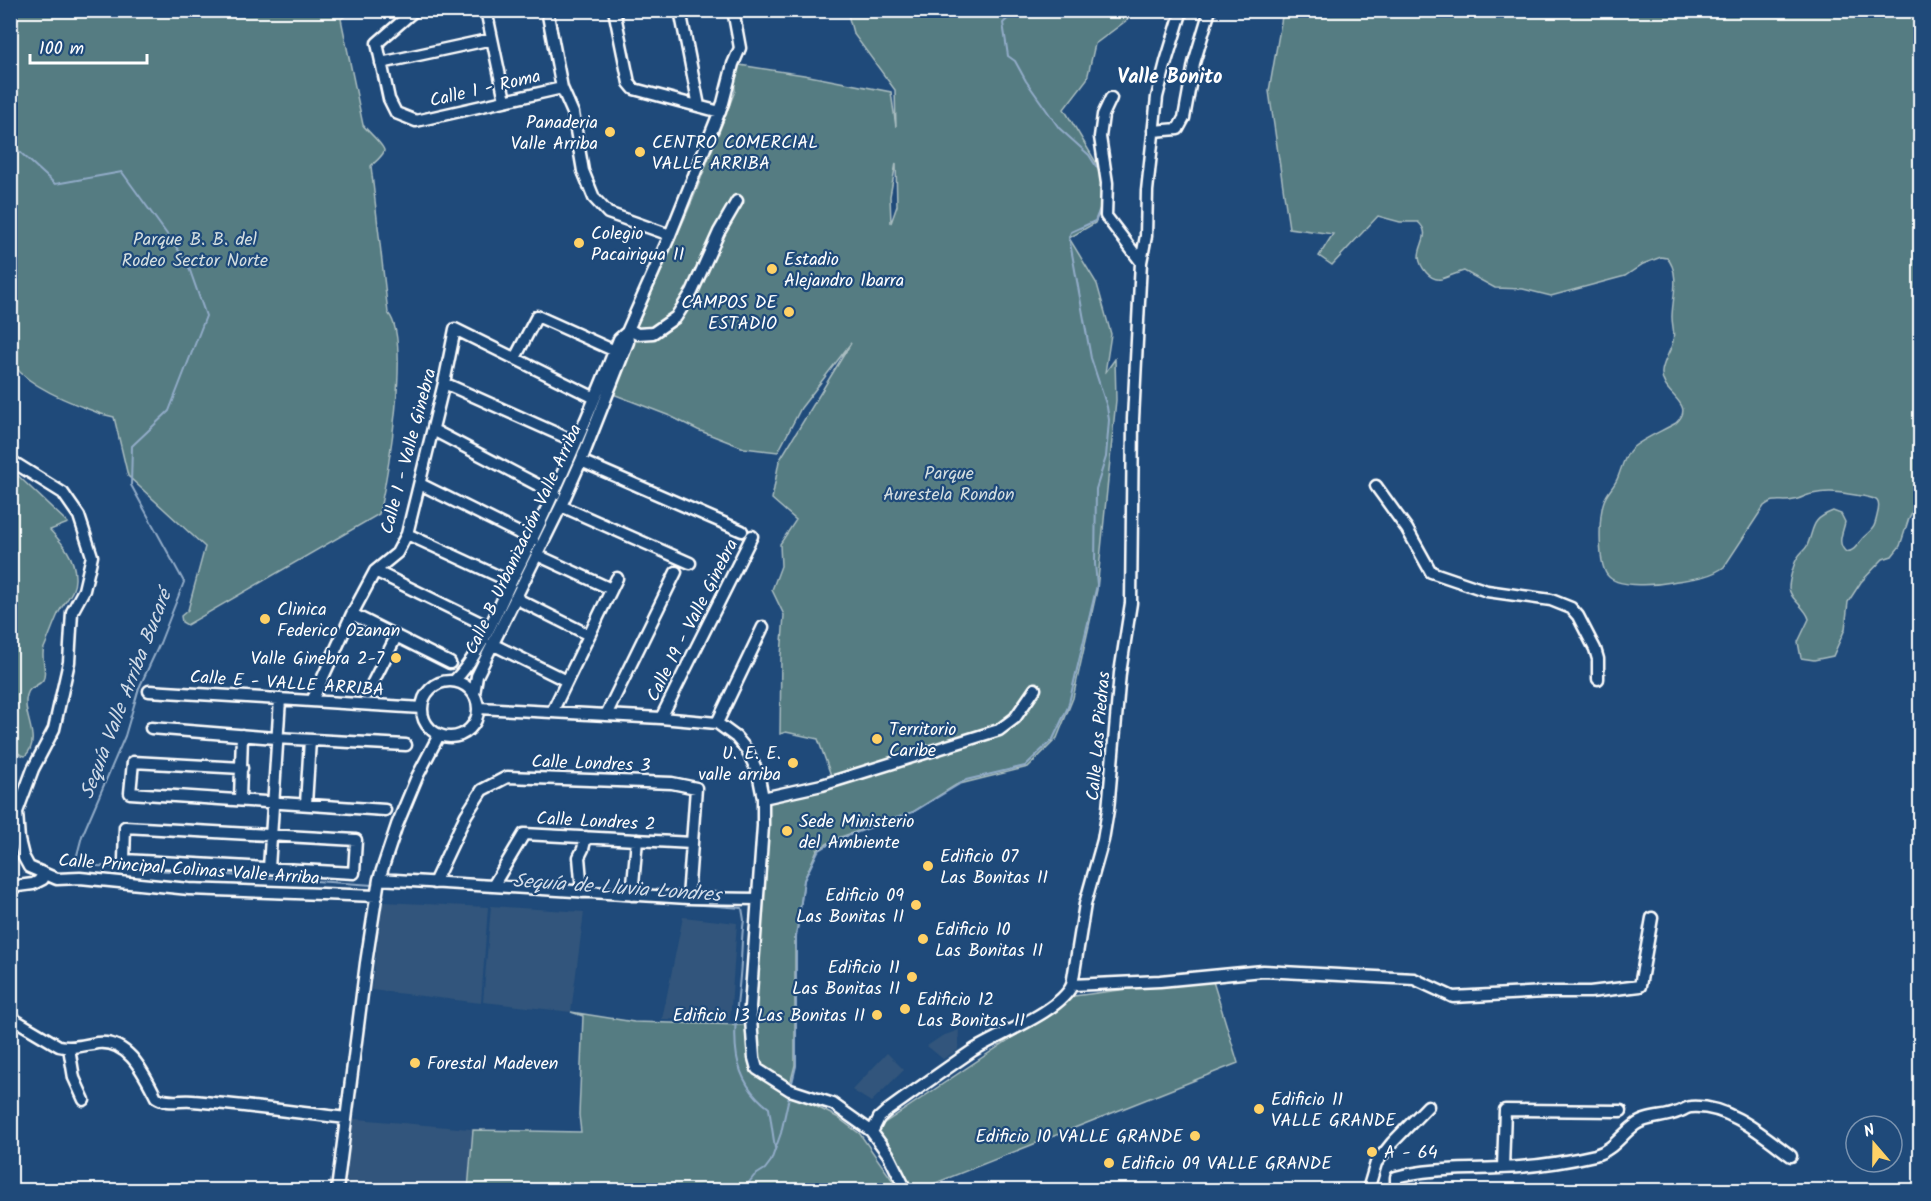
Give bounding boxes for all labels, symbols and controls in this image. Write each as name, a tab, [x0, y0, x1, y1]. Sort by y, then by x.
scale bar	[30, 27, 147, 65]
text: 100 m	[39, 35, 84, 64]
district label: Valle Bonito	[1118, 62, 1222, 94]
street label: Calle 1 - Roma	[427, 63, 544, 116]
place label: Panaderia Valle Arriba	[511, 109, 598, 159]
marker: Panaderia Valle Arriba	[603, 125, 617, 139]
place label: CENTRO COMERCIAL VALLE ARRIBA	[652, 129, 818, 179]
marker: CENTRO COMERCIAL VALLE ARRIBA	[633, 145, 647, 159]
place label: Colegio Pacairigua II	[591, 220, 684, 270]
park label: Parque B. B. del Rodeo Sector Norte	[122, 226, 268, 276]
marker: Colegio Pacairigua II	[572, 236, 586, 250]
place label: Estadio Alejandro Ibarra	[784, 246, 904, 296]
marker: Estadio Alejandro Ibarra	[765, 262, 779, 276]
place label: CAMPOS DE ESTADIO	[681, 289, 777, 339]
marker: CAMPOS DE ESTADIO	[782, 305, 796, 319]
street label: Calle 1 - Valle Ginebra	[373, 365, 446, 538]
street label: Calle B Urbanización Valle Arriba	[458, 420, 591, 660]
park label: Parque Aurestela Rondon	[883, 460, 1015, 510]
street label: Calle 19 - Valle Ginebra	[640, 534, 747, 707]
water label: Sequía Valle Arriba Bucaré	[72, 581, 183, 804]
place label: Clinica Federico Ozanan	[277, 596, 400, 646]
marker: Clinica Federico Ozanan	[258, 612, 272, 626]
place label: Valle Ginebra 2-7	[251, 645, 385, 674]
marker: Valle Ginebra 2-7	[389, 651, 403, 665]
street label: Calle E - VALLE ARRIBA	[189, 663, 385, 706]
street label: Calle Las Piedras	[1079, 670, 1120, 802]
place label: Territorio Caribe	[889, 716, 956, 766]
marker: Territorio Caribe	[870, 732, 884, 746]
place label: U. E. E. valle arriba	[698, 740, 781, 790]
street label: Calle Londres 3	[531, 748, 651, 781]
marker: U. E. E. valle arriba	[786, 756, 800, 770]
street label: Calle Londres 2	[536, 805, 656, 840]
place label: Sede Ministerio del Ambiente	[799, 808, 914, 858]
marker: Sede Ministerio del Ambiente	[780, 824, 794, 838]
place label: Edificio 07 Las Bonitas II	[940, 843, 1048, 893]
street label: Calle Principal Colinas Valle Arriba	[57, 847, 320, 894]
marker: Edificio 07 Las Bonitas II	[921, 859, 935, 873]
water label: Sequía de Lluvia Londres	[512, 866, 725, 912]
place label: Edificio 09 Las Bonitas II	[796, 882, 904, 932]
marker: Edificio 09 Las Bonitas II	[909, 898, 923, 912]
place label: Edificio 10 Las Bonitas II	[935, 916, 1043, 966]
marker: Edificio 10 Las Bonitas II	[916, 932, 930, 946]
place label: Edificio 11 Las Bonitas II	[792, 954, 900, 1004]
marker: Edificio 11 Las Bonitas II	[905, 970, 919, 984]
place label: Edificio 12 Las Bonitas II	[917, 986, 1025, 1036]
place label: Edificio 13 Las Bonitas II	[673, 1002, 865, 1031]
marker: Edificio 12 Las Bonitas II	[898, 1002, 912, 1016]
marker: Edificio 13 Las Bonitas II	[870, 1008, 884, 1022]
place label: Forestal Madeven	[427, 1050, 558, 1079]
marker: Forestal Madeven	[408, 1056, 422, 1070]
place label: Edificio 11 VALLE GRANDE	[1271, 1086, 1396, 1136]
marker: Edificio 11 VALLE GRANDE	[1252, 1102, 1266, 1116]
north arrow	[1844, 1114, 1904, 1174]
text: N	[1860, 1118, 1878, 1145]
place label: Edificio 10 VALLE GRANDE	[975, 1123, 1183, 1152]
marker: Edificio 10 VALLE GRANDE	[1188, 1129, 1202, 1143]
place label: A - 64	[1384, 1139, 1438, 1168]
marker: A - 64	[1365, 1145, 1379, 1159]
place label: Edificio 09 VALLE GRANDE	[1121, 1150, 1332, 1179]
marker: Edificio 09 VALLE GRANDE	[1102, 1156, 1116, 1170]

